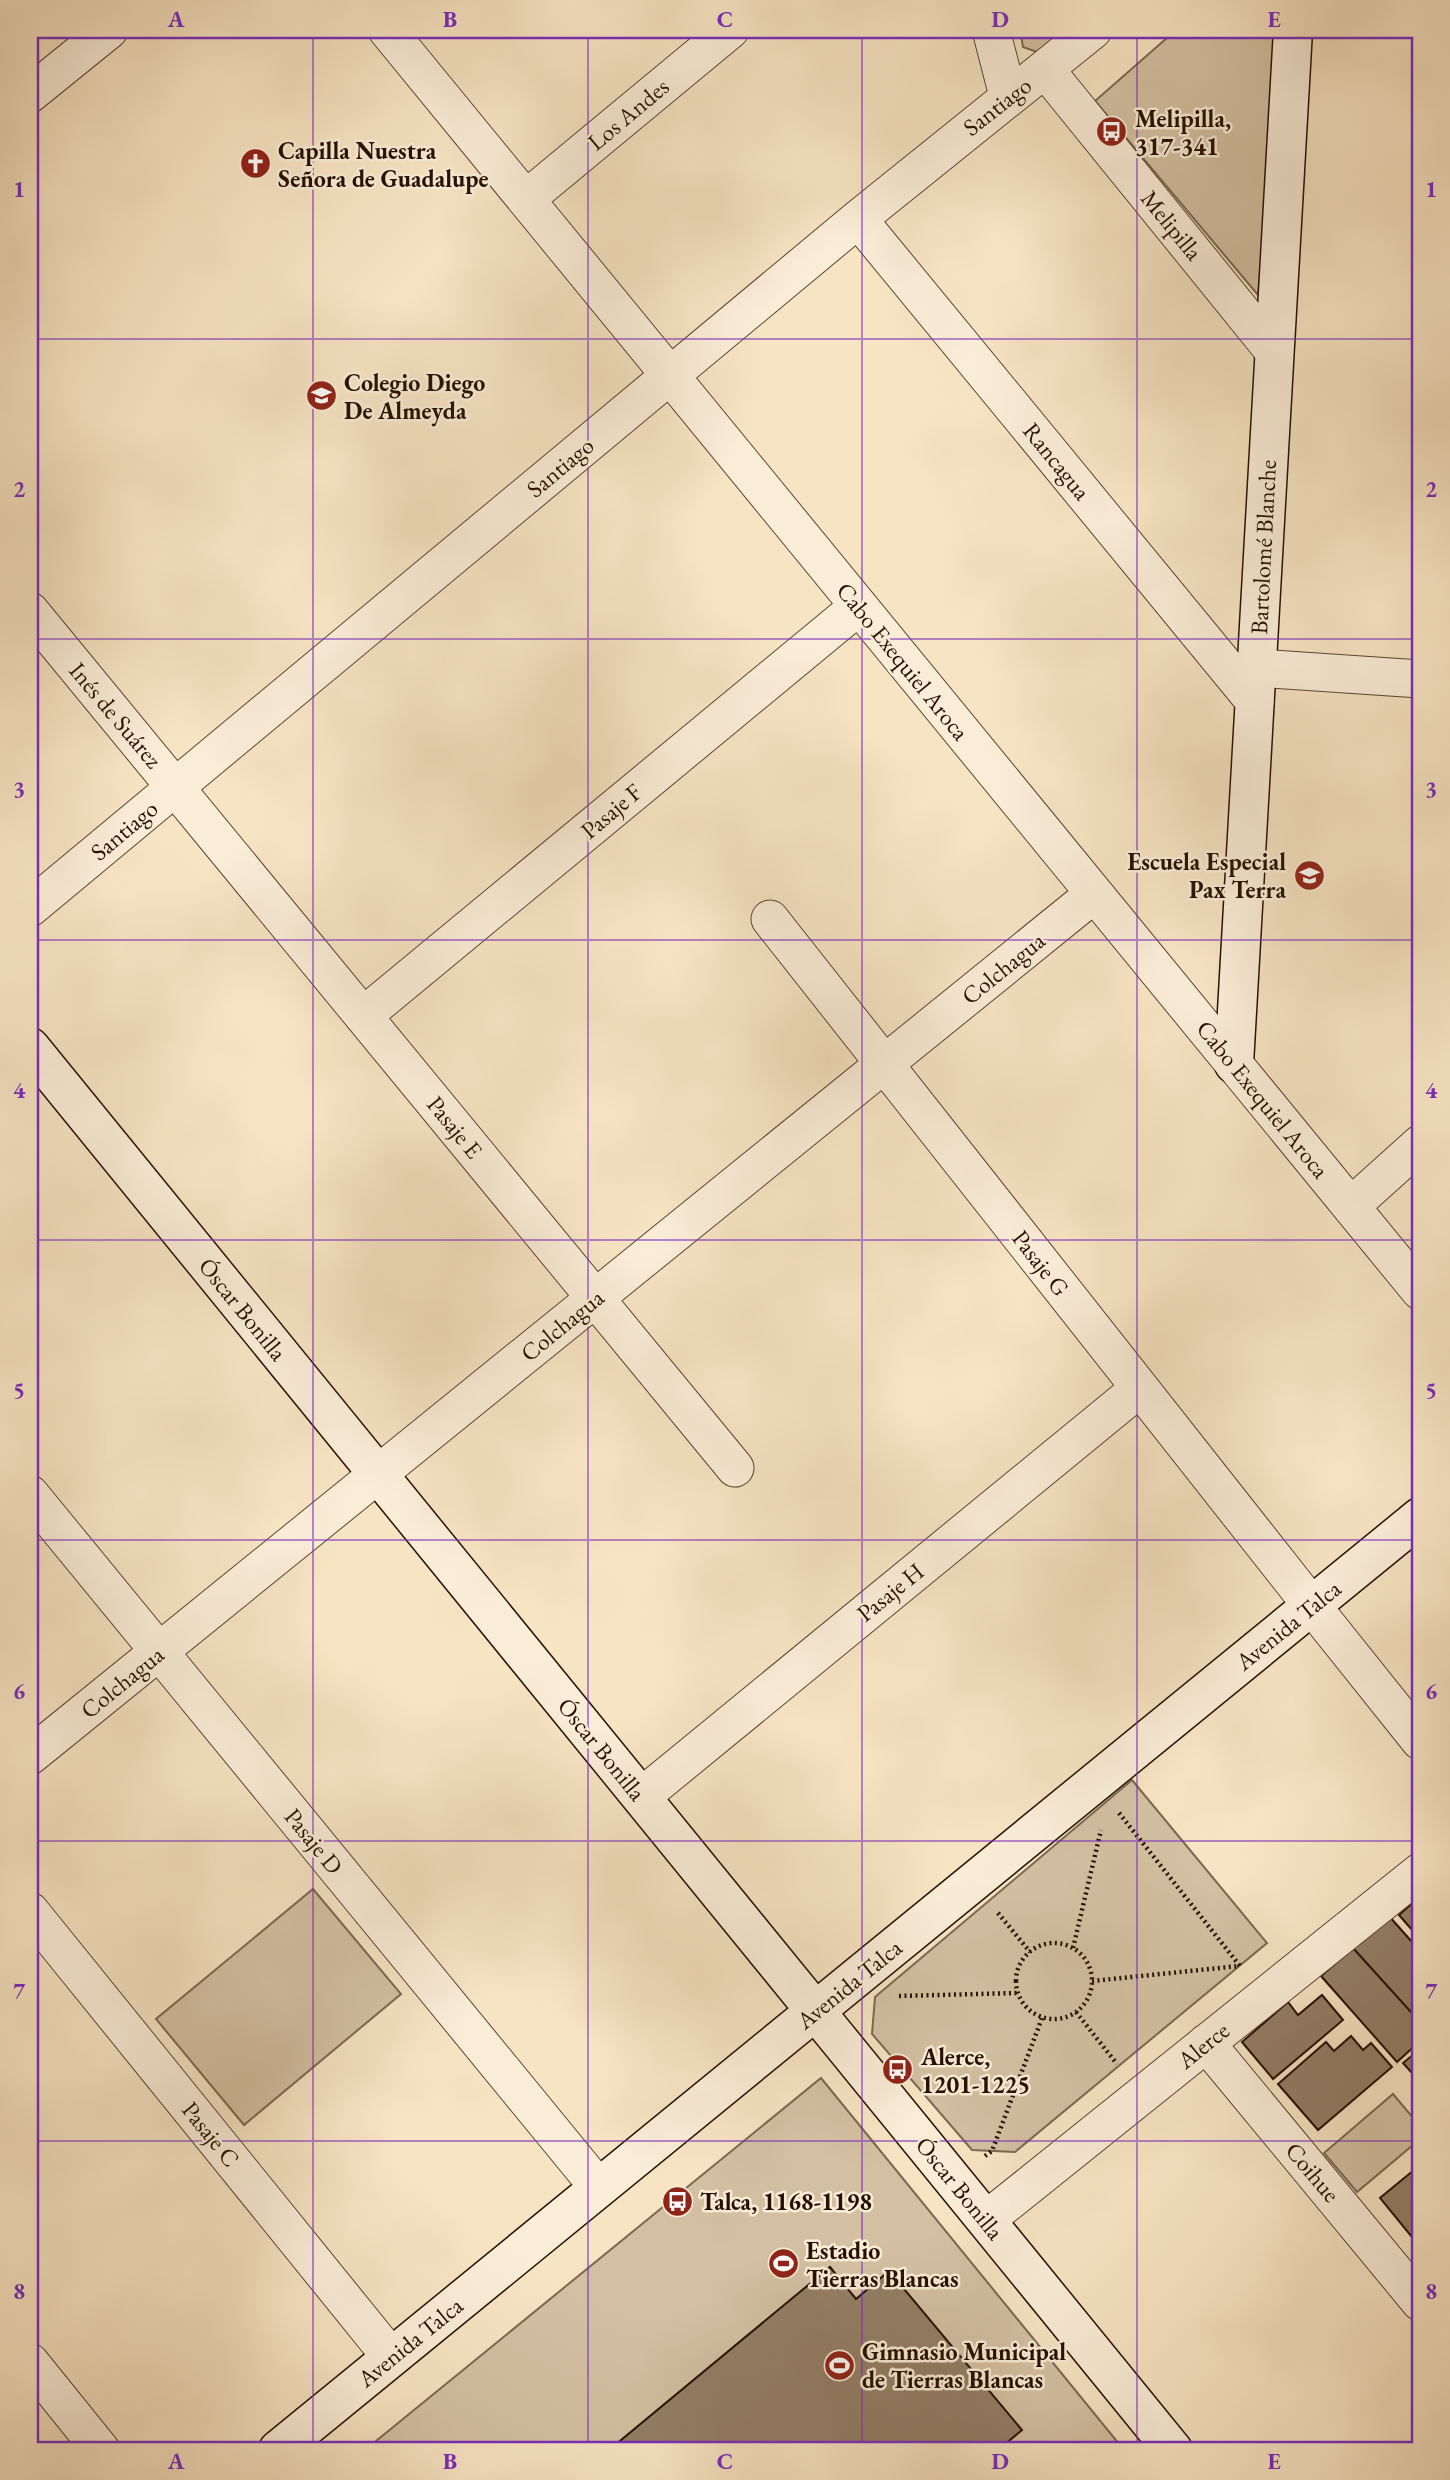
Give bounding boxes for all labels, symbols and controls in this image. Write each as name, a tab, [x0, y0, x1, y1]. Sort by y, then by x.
text: A	[167, 4, 185, 34]
text: B	[443, 4, 457, 34]
text: C	[717, 4, 733, 34]
text: D	[991, 4, 1009, 34]
text: E	[1267, 4, 1281, 34]
street label: Santiago	[956, 69, 1038, 142]
street label: Los Andes	[581, 71, 675, 157]
place label: Melipilla, 317-341	[1135, 103, 1231, 162]
bus stop icon: Melipilla, 317-341	[1095, 115, 1129, 149]
place label: Capilla Nuestra Señora de Guadalupe	[278, 135, 488, 194]
church icon: Capilla Nuestra Señora de Guadalupe	[238, 147, 272, 181]
text: 1	[13, 174, 25, 204]
text: 1	[1425, 174, 1437, 204]
street label: Melipilla	[1134, 184, 1210, 267]
place label: Colegio Diego De Almeyda	[344, 367, 485, 427]
school or university icon: Colegio Diego De Almeyda	[304, 379, 338, 413]
street label: Rancagua	[1016, 416, 1098, 506]
street label: Santiago	[520, 430, 600, 504]
street label: Bartolomé Blanche	[1243, 459, 1283, 635]
text: 2	[13, 474, 25, 504]
text: 2	[1425, 474, 1437, 504]
street label: Cabo Exequiel Aroca	[830, 576, 977, 747]
street label: Inés de Suárez	[63, 656, 169, 774]
text: 3	[13, 774, 25, 804]
text: 3	[1425, 774, 1437, 804]
street label: Pasaje F	[574, 776, 648, 846]
street label: Santiago	[84, 793, 164, 867]
place label: Escuela Especial Pax Terra	[1127, 846, 1286, 905]
school or university icon: Escuela Especial Pax Terra	[1292, 858, 1326, 892]
street label: Colchagua	[955, 925, 1051, 1011]
street label: Cabo Exequiel Aroca	[1190, 1014, 1337, 1185]
text: 4	[13, 1075, 26, 1105]
text: 4	[1425, 1075, 1438, 1105]
street label: Pasaje E	[420, 1089, 490, 1165]
street label: Pasaje G	[1005, 1224, 1077, 1302]
street label: Óscar Bonilla	[192, 1251, 294, 1367]
street label: Colchagua	[514, 1282, 610, 1368]
text: 5	[13, 1375, 25, 1405]
text: 5	[1425, 1375, 1437, 1405]
street label: Pasaje H	[850, 1555, 930, 1629]
street label: Avenida Talca	[1228, 1573, 1347, 1678]
street label: Colchagua	[74, 1639, 170, 1725]
text: 6	[13, 1676, 25, 1706]
text: 6	[1425, 1676, 1437, 1706]
street label: Óscar Bonilla	[551, 1691, 653, 1807]
street label: Pasaje D	[278, 1802, 350, 1880]
street label: Avenida Talca	[789, 1932, 908, 2037]
text: 7	[13, 1976, 26, 2006]
text: 7	[1425, 1976, 1438, 2006]
street label: Alerce	[1170, 2015, 1235, 2076]
place label: Alerce, 1201-1225	[920, 2041, 1030, 2100]
bus stop icon: Alerce, 1201-1225	[881, 2053, 915, 2087]
street label: Pasaje C	[175, 2095, 247, 2173]
street label: Óscar Bonilla	[909, 2130, 1011, 2246]
street label: Coihue	[1279, 2136, 1347, 2208]
bus stop icon: Talca, 1168-1198	[660, 2184, 694, 2218]
place label: Talca, 1168-1198	[700, 2186, 872, 2217]
place label: Estadio Tierras Blancas	[806, 2235, 959, 2294]
sports icon: Estadio Tierras Blancas	[766, 2247, 800, 2281]
text: 8	[13, 2276, 25, 2306]
text: 8	[1425, 2276, 1437, 2306]
street label: Avenida Talca	[350, 2290, 469, 2395]
place label: Gimnasio Municipal de Tierras Blancas	[862, 2336, 1066, 2395]
sports icon: Gimnasio Municipal de Tierras Blancas	[822, 2348, 856, 2382]
text: A	[167, 2446, 185, 2476]
text: B	[443, 2446, 457, 2476]
text: C	[717, 2446, 733, 2476]
text: D	[991, 2446, 1009, 2476]
text: E	[1267, 2446, 1281, 2476]

